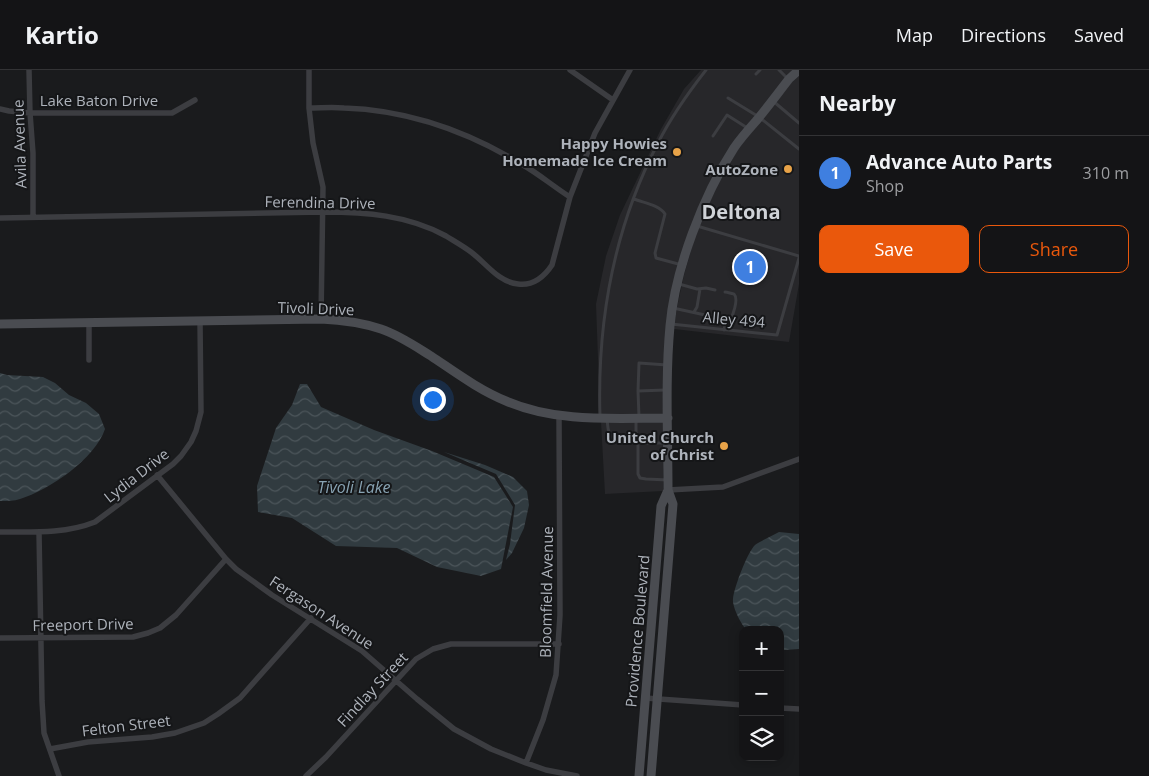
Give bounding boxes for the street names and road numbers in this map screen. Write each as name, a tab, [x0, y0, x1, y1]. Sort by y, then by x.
street label: Lake Baton Drive	[40, 90, 158, 110]
street label: Avila Avenue	[7, 99, 31, 189]
street label: Ferendina Drive	[264, 191, 376, 213]
street label: Tivoli Drive	[277, 297, 355, 319]
street label: Alley 494	[702, 306, 766, 332]
street label: Lydia Drive	[99, 443, 173, 507]
street label: Bloomfield Avenue	[535, 526, 557, 658]
street label: Providence Boulevard	[620, 554, 654, 708]
street label: Fergason Avenue	[266, 571, 378, 653]
street label: Freeport Drive	[32, 613, 134, 635]
street label: Findlay Street	[332, 647, 412, 731]
street label: Felton Street	[80, 710, 172, 740]

